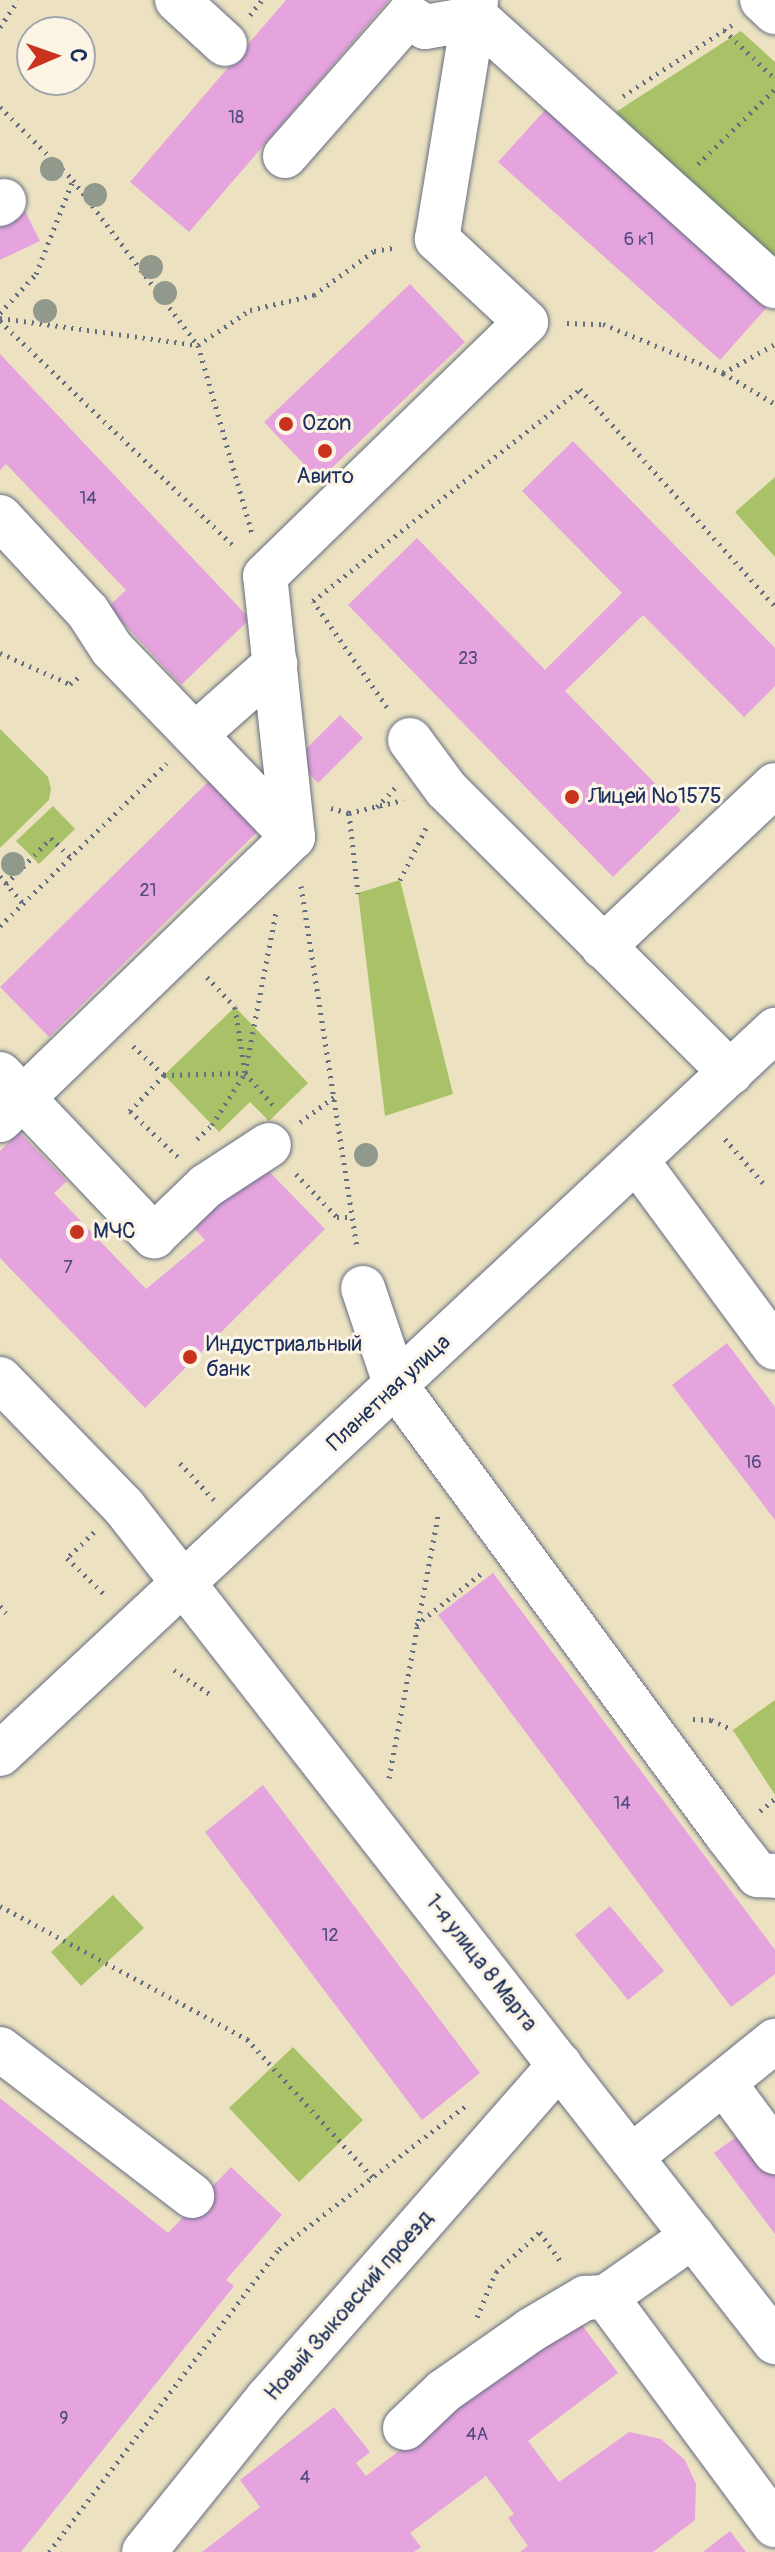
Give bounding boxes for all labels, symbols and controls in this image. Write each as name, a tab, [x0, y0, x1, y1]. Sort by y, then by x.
north arrow	[16, 16, 96, 96]
text: С	[64, 48, 92, 62]
house number: 18	[228, 107, 244, 129]
house number: 6 к1	[624, 229, 654, 251]
place label: Ozon	[302, 411, 351, 437]
marker: Ozon	[277, 415, 295, 433]
marker: Авито	[316, 442, 334, 460]
place label: Авито	[296, 464, 354, 490]
house number: 14	[79, 488, 97, 510]
house number: 23	[458, 648, 478, 670]
place label: Лицей №1575	[588, 784, 722, 810]
marker: Лицей №1575	[563, 788, 581, 806]
house number: 21	[139, 880, 157, 902]
place label: МЧС	[93, 1219, 136, 1245]
marker: МЧС	[68, 1223, 86, 1241]
house number: 7	[63, 1257, 73, 1279]
street label: Планетная улица	[322, 1329, 456, 1457]
place label: Индустриальный банк	[206, 1331, 362, 1382]
marker: Индустриальный банк	[181, 1348, 199, 1366]
house number: 16	[744, 1452, 762, 1474]
house number: 14	[613, 1793, 631, 1815]
street label: 1-я улица 8 Марта	[419, 1889, 543, 2037]
house number: 12	[321, 1925, 339, 1947]
street label: Новый Зыковский проезд	[259, 2206, 439, 2406]
house number: 9	[59, 2408, 69, 2430]
house number: 4А	[466, 2424, 488, 2446]
house number: 4	[300, 2467, 310, 2489]

